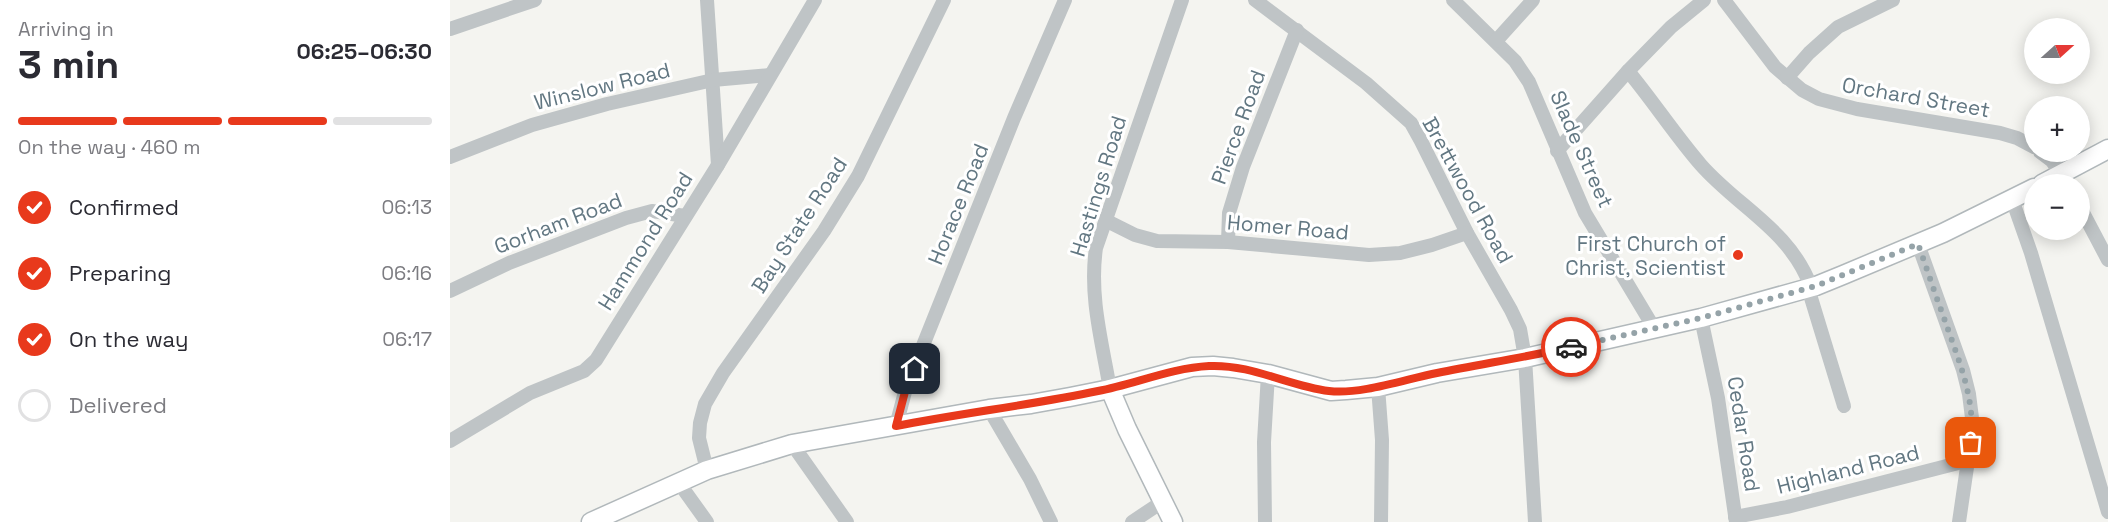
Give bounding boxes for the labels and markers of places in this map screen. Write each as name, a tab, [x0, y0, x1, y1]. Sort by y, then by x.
place label: First Church of Christ, Scientist	[1565, 230, 1726, 281]
marker: First Church of Christ, Scientist	[1731, 248, 1745, 262]
pin	[889, 343, 940, 394]
pin	[1945, 417, 1996, 468]

